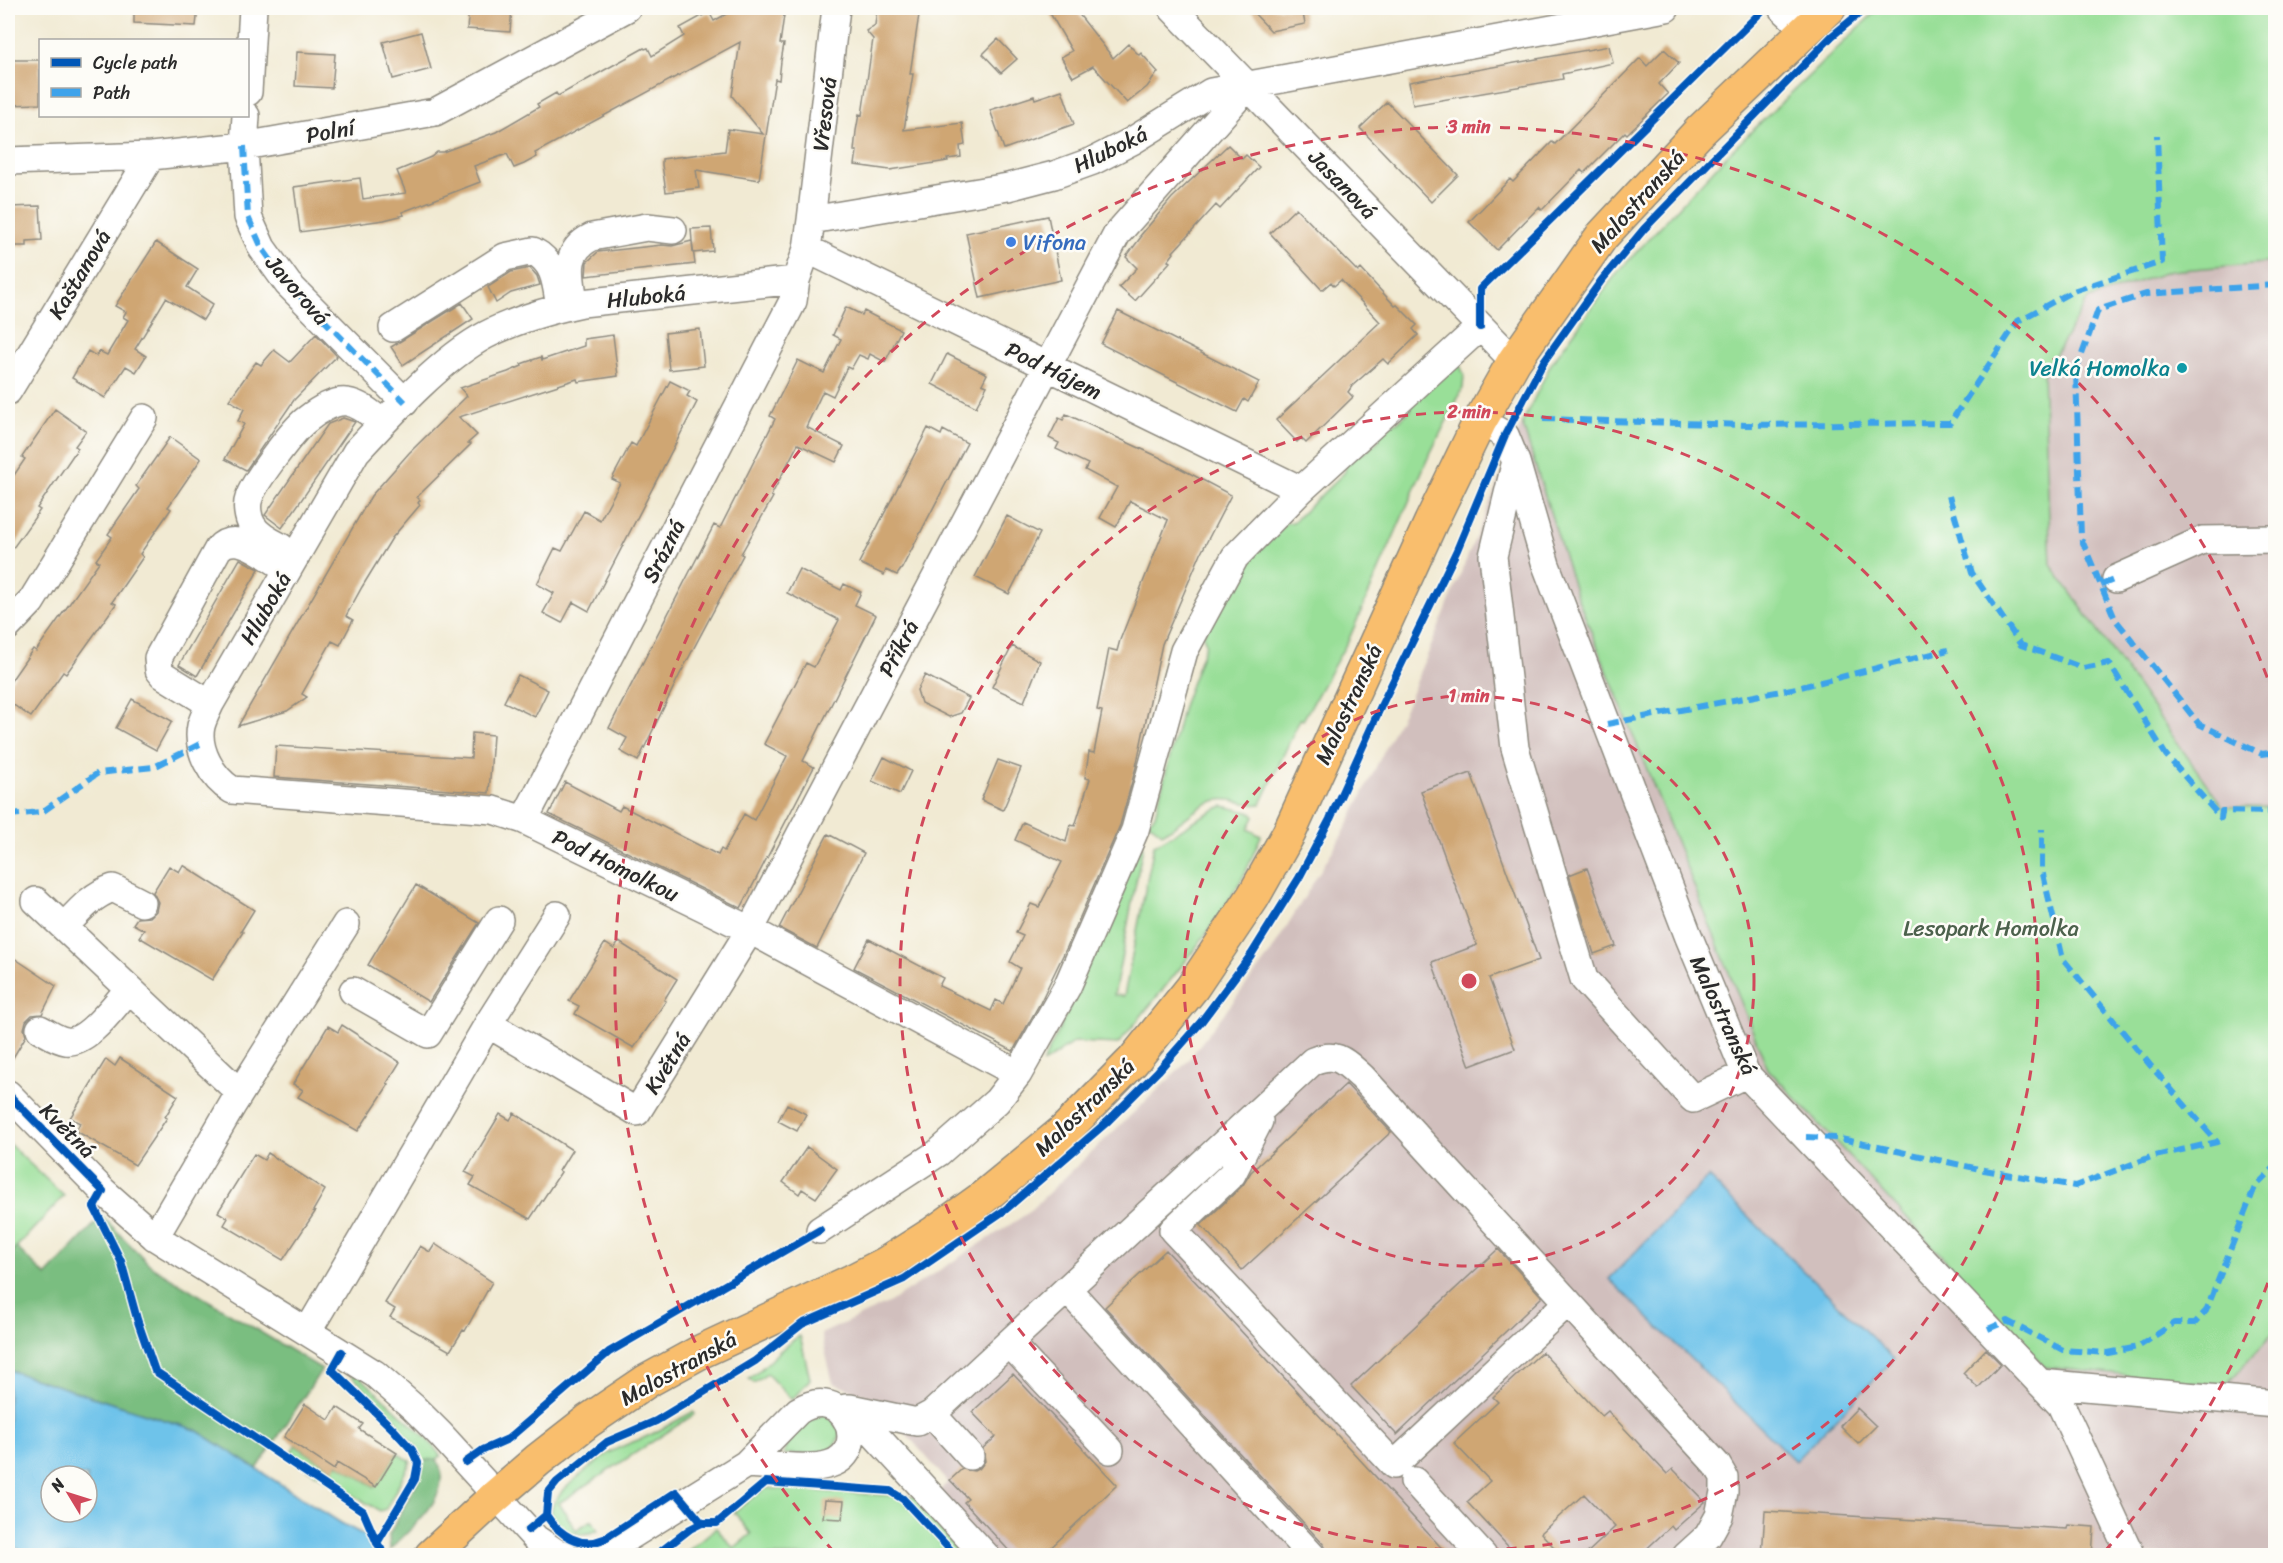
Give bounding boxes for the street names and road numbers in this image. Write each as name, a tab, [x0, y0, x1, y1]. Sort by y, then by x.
street label: Vřesová	[801, 75, 848, 153]
street label: Polní	[303, 108, 360, 155]
street label: Hluboká	[1066, 115, 1154, 184]
street label: Jasanová	[1298, 139, 1387, 229]
street label: Malostranská	[1580, 140, 1695, 262]
street label: Kaštanová	[37, 222, 122, 327]
street label: Javorová	[255, 245, 340, 335]
street label: Hluboká	[605, 273, 688, 320]
street label: Pod Hájem	[999, 330, 1109, 411]
street label: Srázná	[631, 512, 696, 590]
street label: Hluboká	[229, 564, 302, 652]
street label: Příkrá	[867, 613, 930, 684]
street label: Malostranská	[1303, 637, 1393, 771]
street label: Pod Homolkou	[546, 818, 686, 913]
street label: Malostranská	[1679, 948, 1769, 1082]
street label: Květná	[633, 1024, 702, 1102]
street label: Malostranská	[1024, 1048, 1144, 1166]
street label: Květná	[30, 1093, 105, 1168]
street label: Malostranská	[612, 1320, 744, 1417]

